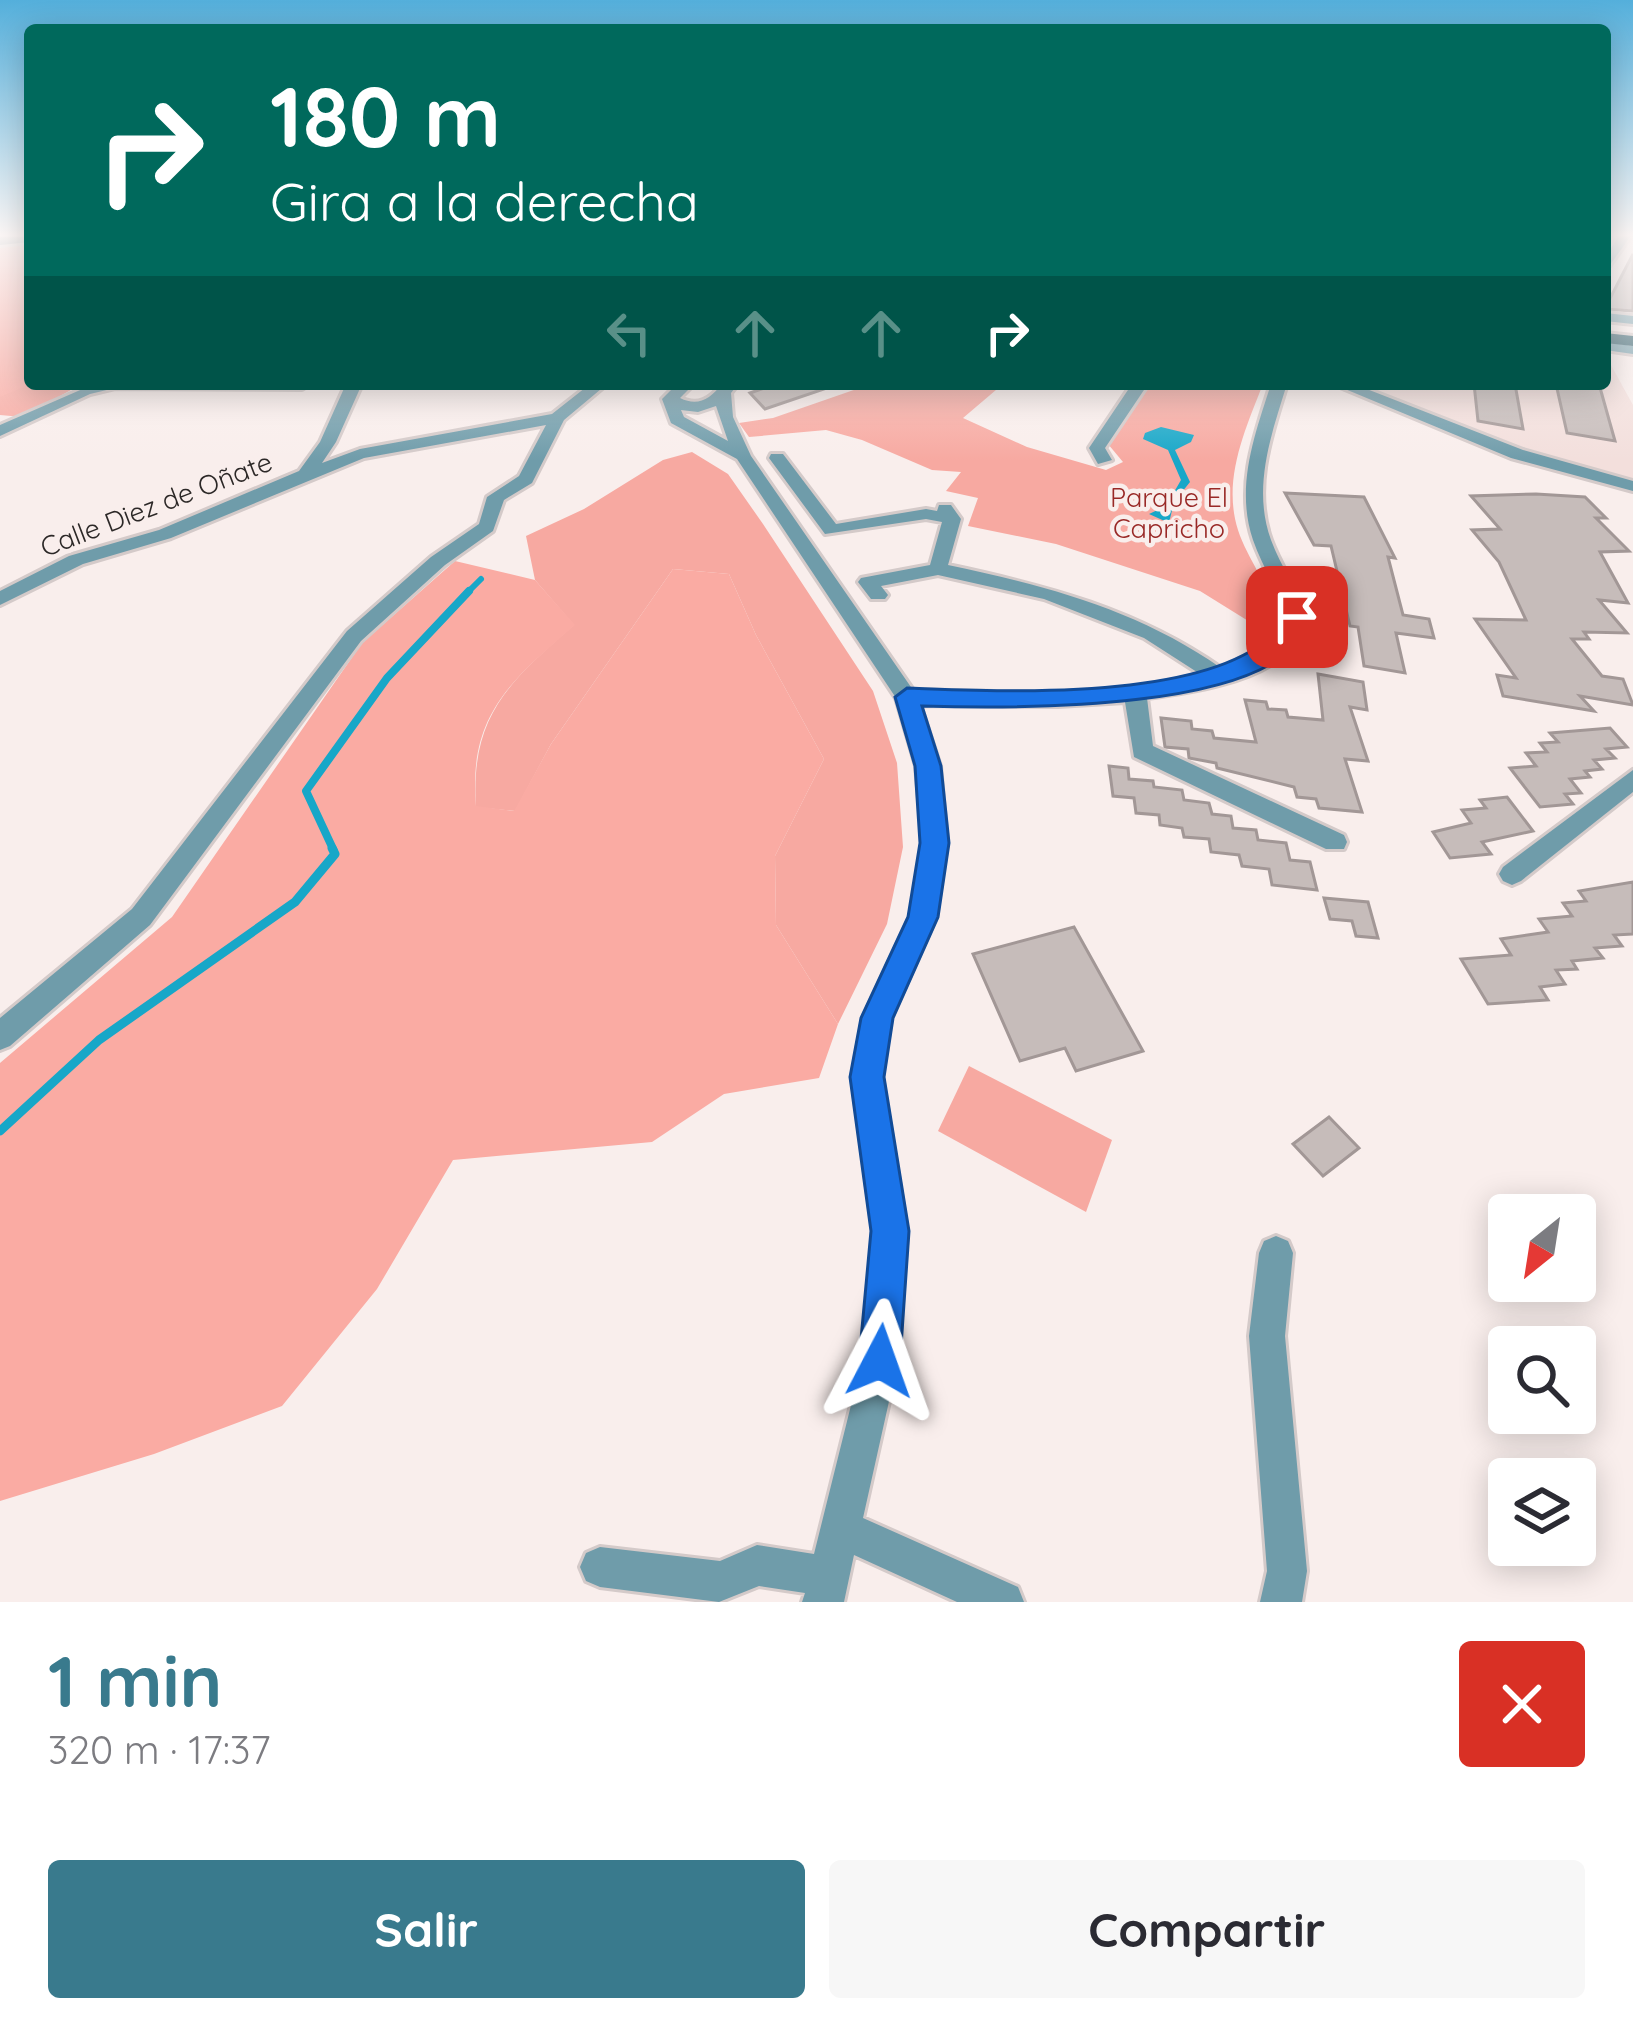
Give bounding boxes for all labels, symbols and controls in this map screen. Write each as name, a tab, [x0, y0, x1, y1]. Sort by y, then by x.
text: 180 m	[270, 63, 501, 168]
icon: right	[72, 72, 228, 228]
text: Gira a la derecha	[270, 167, 699, 235]
icon: left	[596, 300, 662, 366]
icon: ahead	[722, 300, 788, 366]
icon: ahead	[848, 300, 914, 366]
icon: right	[974, 300, 1040, 366]
street label: Calle Diez de Oñate	[35, 444, 277, 564]
park label: Parque El Capricho	[1110, 480, 1228, 545]
pin	[1246, 566, 1348, 668]
icon: arrive	[1264, 584, 1330, 650]
north arrow	[1488, 1194, 1596, 1302]
map controls	[1488, 1194, 1596, 1566]
position arrow	[817, 1298, 943, 1424]
button: search	[1488, 1326, 1596, 1434]
button: layers	[1488, 1458, 1596, 1566]
text: 1 min	[48, 1635, 222, 1725]
button: close	[1459, 1641, 1585, 1767]
text: 320 m · 17:37	[48, 1725, 271, 1774]
button: Salir	[48, 1860, 805, 1998]
button: Compartir	[829, 1860, 1585, 1998]

